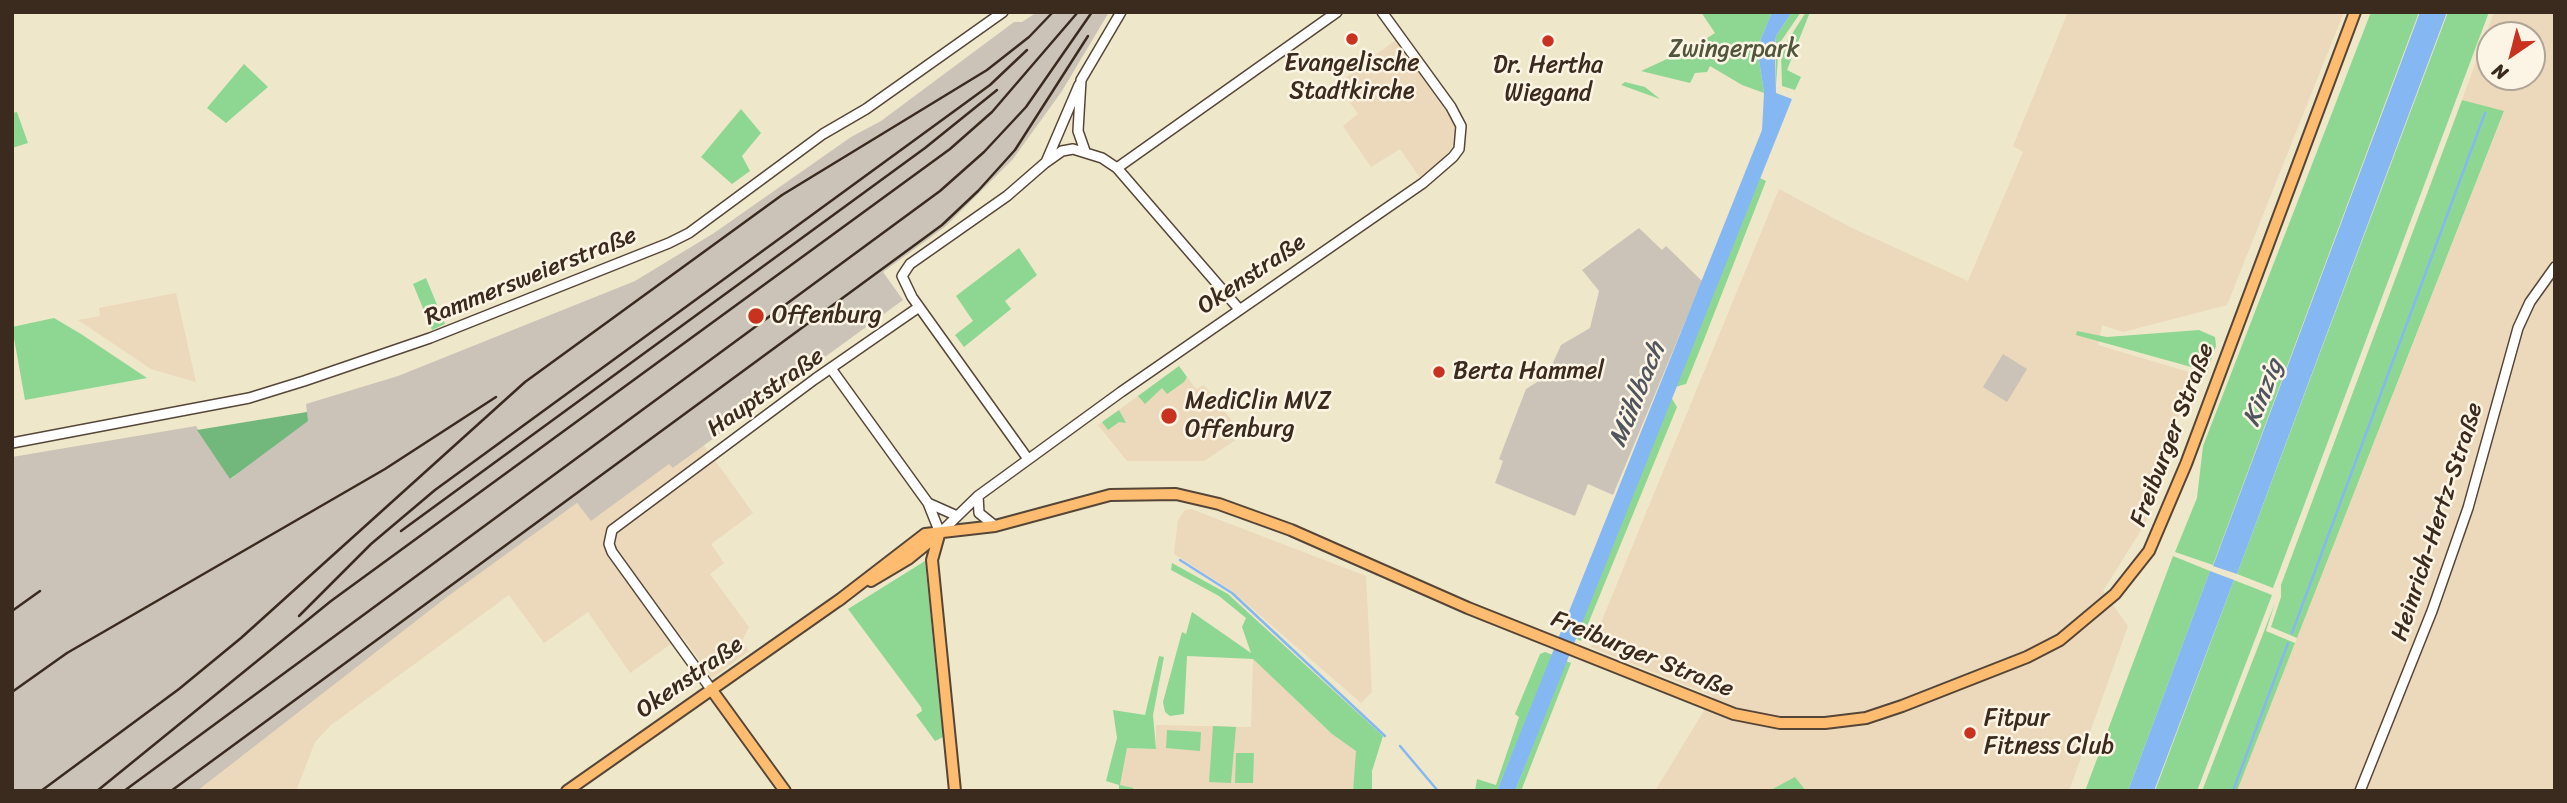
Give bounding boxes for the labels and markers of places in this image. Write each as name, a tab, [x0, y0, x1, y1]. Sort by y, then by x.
marker: Evangelische Stadtkirche	[1344, 31, 1360, 47]
marker: Dr. Hertha Wiegand	[1540, 33, 1556, 49]
place label: Evangelische Stadtkirche	[1284, 50, 1420, 106]
place label: Dr. Hertha Wiegand	[1493, 52, 1603, 108]
place label: Offenburg	[772, 302, 882, 330]
marker: Offenburg	[746, 306, 766, 326]
place label: Berta Hammel	[1453, 358, 1604, 386]
marker: Berta Hammel	[1431, 364, 1447, 380]
place label: MediClin MVZ Offenburg	[1185, 388, 1332, 444]
marker: MediClin MVZ Offenburg	[1159, 406, 1179, 426]
place label: Fitpur Fitness Club	[1984, 705, 2114, 761]
marker: Fitpur Fitness Club	[1962, 725, 1978, 741]

